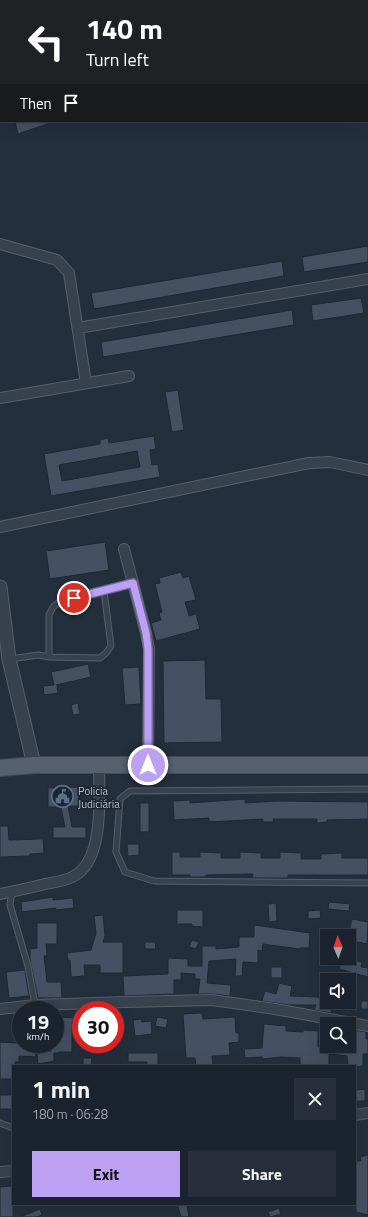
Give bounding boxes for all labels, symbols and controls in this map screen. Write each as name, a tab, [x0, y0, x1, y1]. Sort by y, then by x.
text: 140 m	[86, 7, 163, 50]
icon: left	[20, 16, 72, 68]
text: Turn left	[86, 46, 149, 73]
text: Then	[20, 92, 52, 115]
icon: arrive	[60, 92, 82, 114]
pin	[57, 581, 91, 615]
icon: arrive	[63, 587, 85, 609]
position arrow	[127, 744, 169, 786]
place label: Policia Judiciária	[78, 783, 120, 812]
public building icon: Policia Judiciária	[50, 784, 76, 810]
north arrow	[320, 929, 356, 965]
map controls	[320, 929, 356, 1053]
button: sound	[320, 973, 356, 1009]
speed limit sign: 30	[72, 1001, 124, 1053]
text: 19	[27, 1006, 49, 1037]
button: search	[320, 1017, 356, 1053]
text: km/h	[27, 1029, 49, 1044]
text: 1 min	[32, 1071, 90, 1107]
button: close	[294, 1078, 336, 1120]
text: 180 m · 06:28	[32, 1104, 108, 1124]
button: Exit	[32, 1151, 180, 1197]
button: Share	[188, 1151, 336, 1197]

